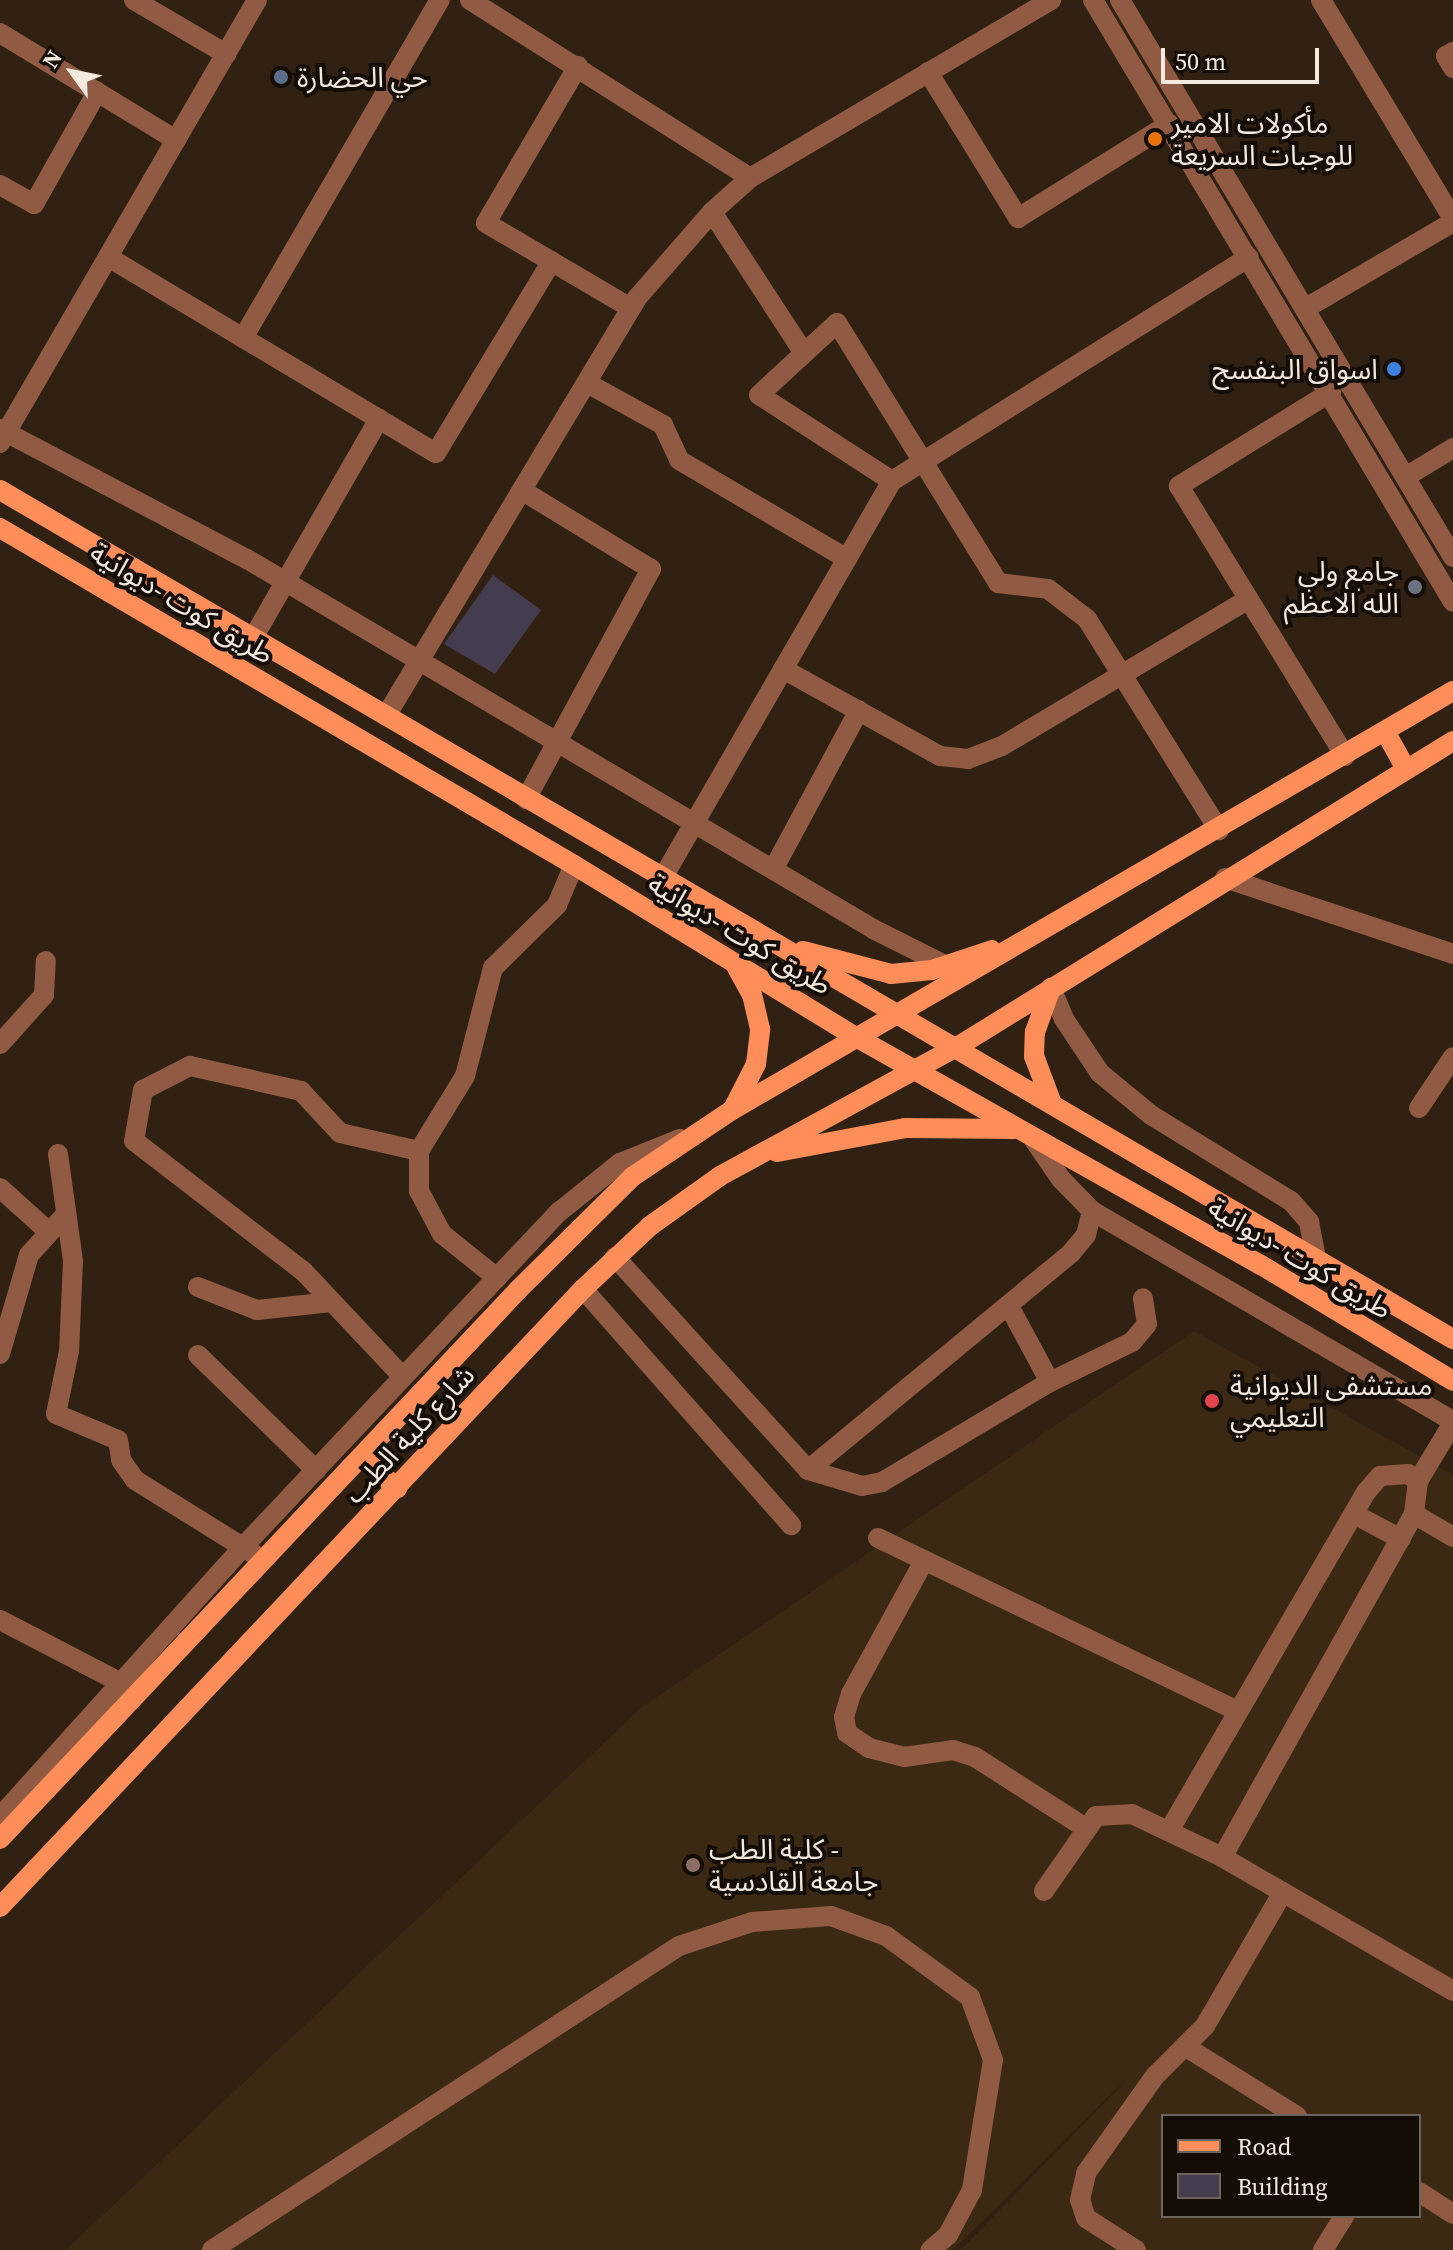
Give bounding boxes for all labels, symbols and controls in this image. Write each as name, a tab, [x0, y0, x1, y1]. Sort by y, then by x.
north arrow	[32, 32, 112, 112]
scale bar	[1165, 32, 1323, 82]
text: N	[35, 44, 69, 74]
text: 50 m	[1175, 45, 1226, 78]
place label: حي الحضارة	[297, 60, 428, 94]
marker: حي الحضارة	[272, 68, 290, 86]
place label: مأكولات الامير للوجبات السريعة	[1171, 106, 1353, 172]
marker: مأكولات الامير للوجبات السريعة	[1146, 130, 1164, 148]
place label: اسواق البنفسج	[1212, 352, 1378, 386]
marker: اسواق البنفسج	[1385, 360, 1403, 378]
street label: طريق كوت -ديوانية	[84, 535, 280, 671]
place label: جامع ولي الله الاعظم	[1284, 554, 1399, 620]
marker: جامع ولي الله الاعظم	[1406, 578, 1424, 596]
street label: طريق كوت -ديوانية	[642, 866, 838, 1002]
street label: طريق كوت -ديوانية	[1202, 1190, 1398, 1326]
street label: شارع كلية الطب	[337, 1358, 481, 1510]
place label: مستشفى الديوانية التعليمي	[1230, 1368, 1432, 1434]
marker: مستشفى الديوانية التعليمي	[1201, 1390, 1223, 1412]
place label: كلية الطب - جامعة القادسية	[709, 1832, 878, 1898]
marker: كلية الطب - جامعة القادسية	[684, 1856, 702, 1874]
legend	[1161, 2114, 1421, 2218]
text: Road	[1237, 2130, 1291, 2163]
text: Building	[1237, 2170, 1328, 2203]

